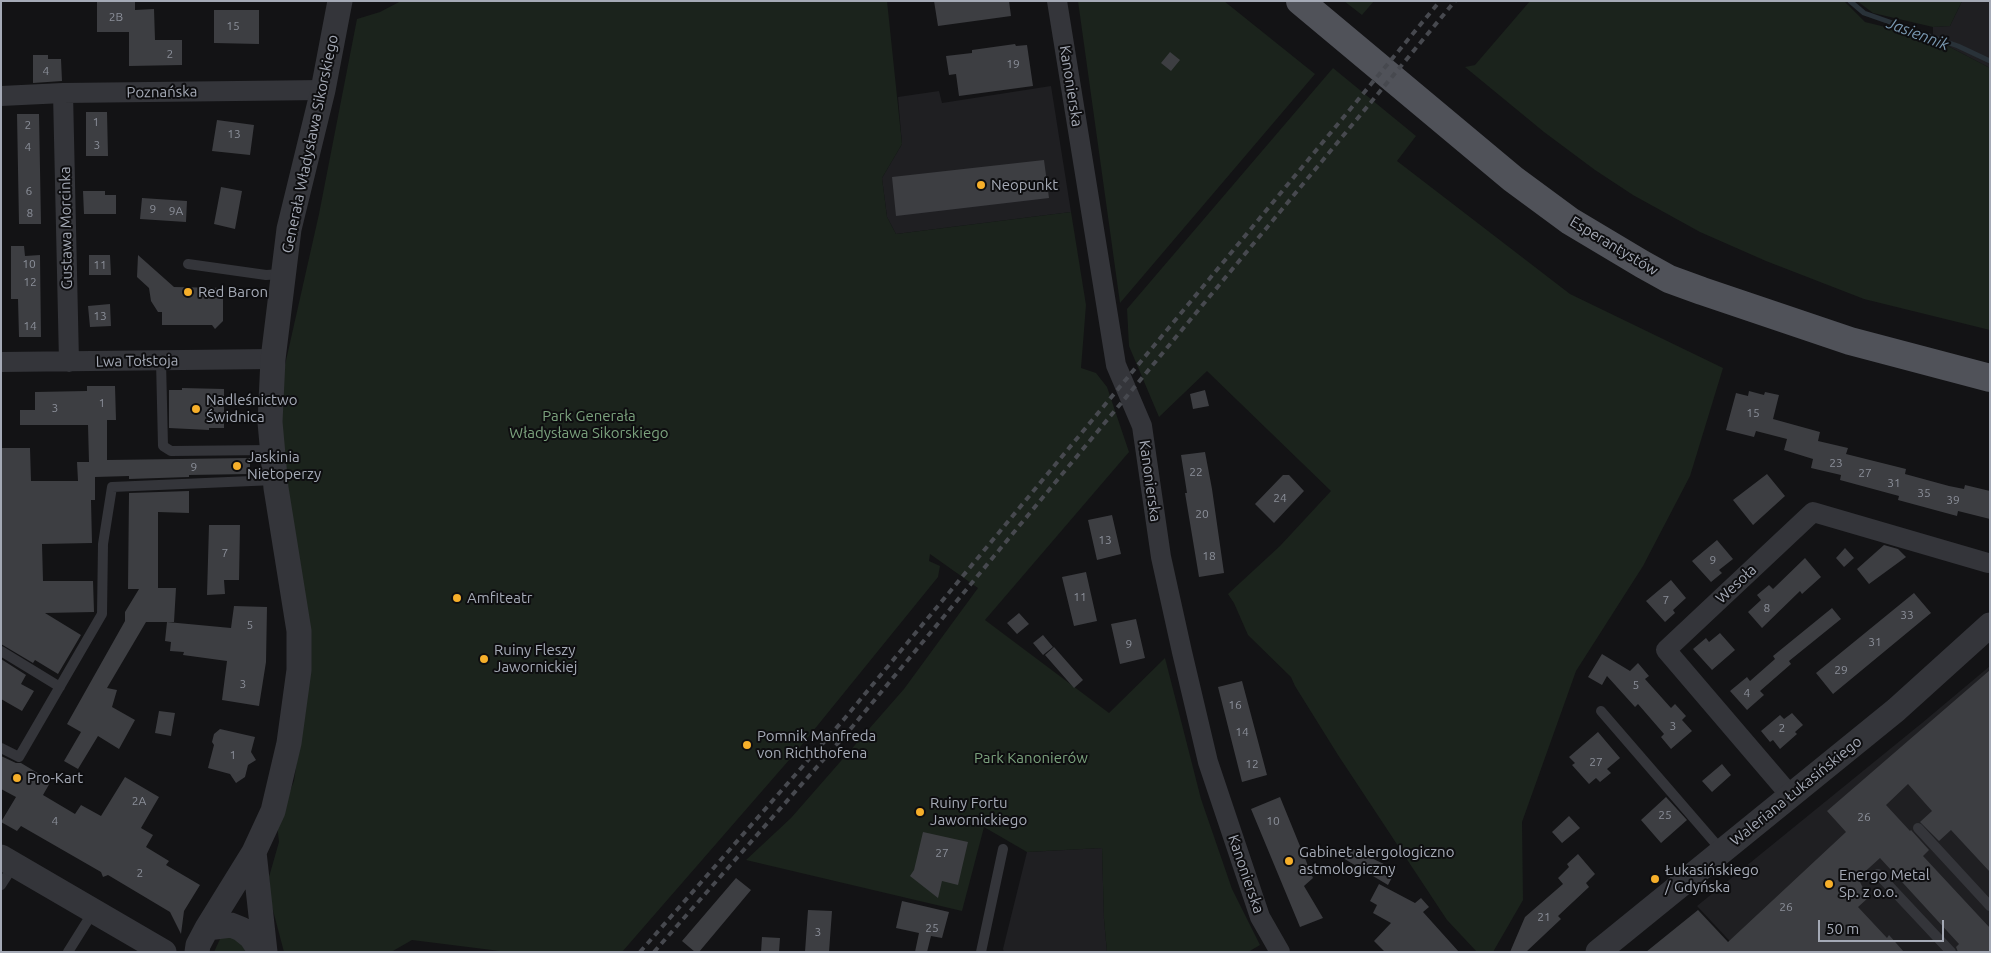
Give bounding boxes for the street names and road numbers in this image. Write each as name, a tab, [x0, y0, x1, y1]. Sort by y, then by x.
street label: Generała Władysława Sikorskiego	[278, 33, 342, 255]
street label: Kanonierska	[1056, 44, 1086, 128]
street label: Poznańska	[126, 82, 198, 102]
street label: Gustawa Morcinka	[56, 166, 76, 290]
street label: Esperantystów	[1567, 213, 1661, 279]
street label: Lwa Tołstoja	[95, 351, 179, 371]
street label: Kanonierska	[1135, 439, 1165, 523]
street label: Wesoła	[1712, 561, 1760, 607]
street label: Waleriana Łukasińskiego	[1727, 732, 1865, 850]
street label: Kanonierska	[1224, 832, 1268, 916]

